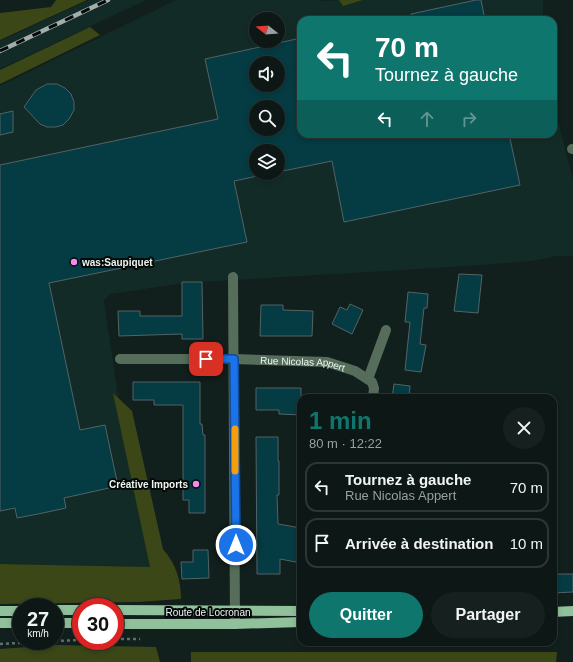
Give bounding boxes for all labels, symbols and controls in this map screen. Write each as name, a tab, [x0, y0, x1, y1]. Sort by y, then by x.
north arrow	[249, 12, 285, 48]
map controls	[249, 12, 285, 180]
icon: left	[309, 32, 361, 84]
text: 70 m	[375, 32, 439, 63]
button: sound	[249, 56, 285, 92]
text: Tournez à gauche	[375, 65, 518, 85]
button: search	[249, 100, 285, 136]
icon: left	[374, 108, 396, 130]
icon: ahead	[416, 108, 438, 130]
icon: right	[458, 108, 480, 130]
button: layers	[249, 144, 285, 180]
marker: was:Saupiquet	[69, 257, 79, 267]
place label: was:Saupiquet	[81, 257, 153, 268]
pin	[189, 342, 223, 376]
icon: arrive	[195, 348, 217, 370]
street label: Rue Nicolas Appert	[260, 355, 347, 374]
text: 1 min	[309, 407, 372, 434]
button: close	[503, 407, 545, 449]
text: 80 m · 12:22	[309, 436, 382, 451]
text: Tournez à gauche	[345, 471, 471, 488]
icon: left	[311, 476, 333, 498]
place label: Créative Imports	[109, 479, 188, 490]
marker: Créative Imports	[191, 479, 201, 489]
text: 70 m	[510, 479, 543, 496]
text: Rue Nicolas Appert	[345, 488, 456, 503]
position arrow	[215, 524, 257, 566]
icon: arrive	[311, 532, 333, 554]
text: Arrivée à destination	[345, 535, 493, 552]
text: 10 m	[510, 535, 543, 552]
button: Quitter	[309, 592, 423, 638]
button: Partager	[431, 592, 545, 638]
speed limit sign: 30	[72, 598, 124, 650]
street label: Route de Locronan	[165, 607, 251, 618]
text: 27	[27, 608, 49, 630]
text: km/h	[27, 628, 49, 639]

